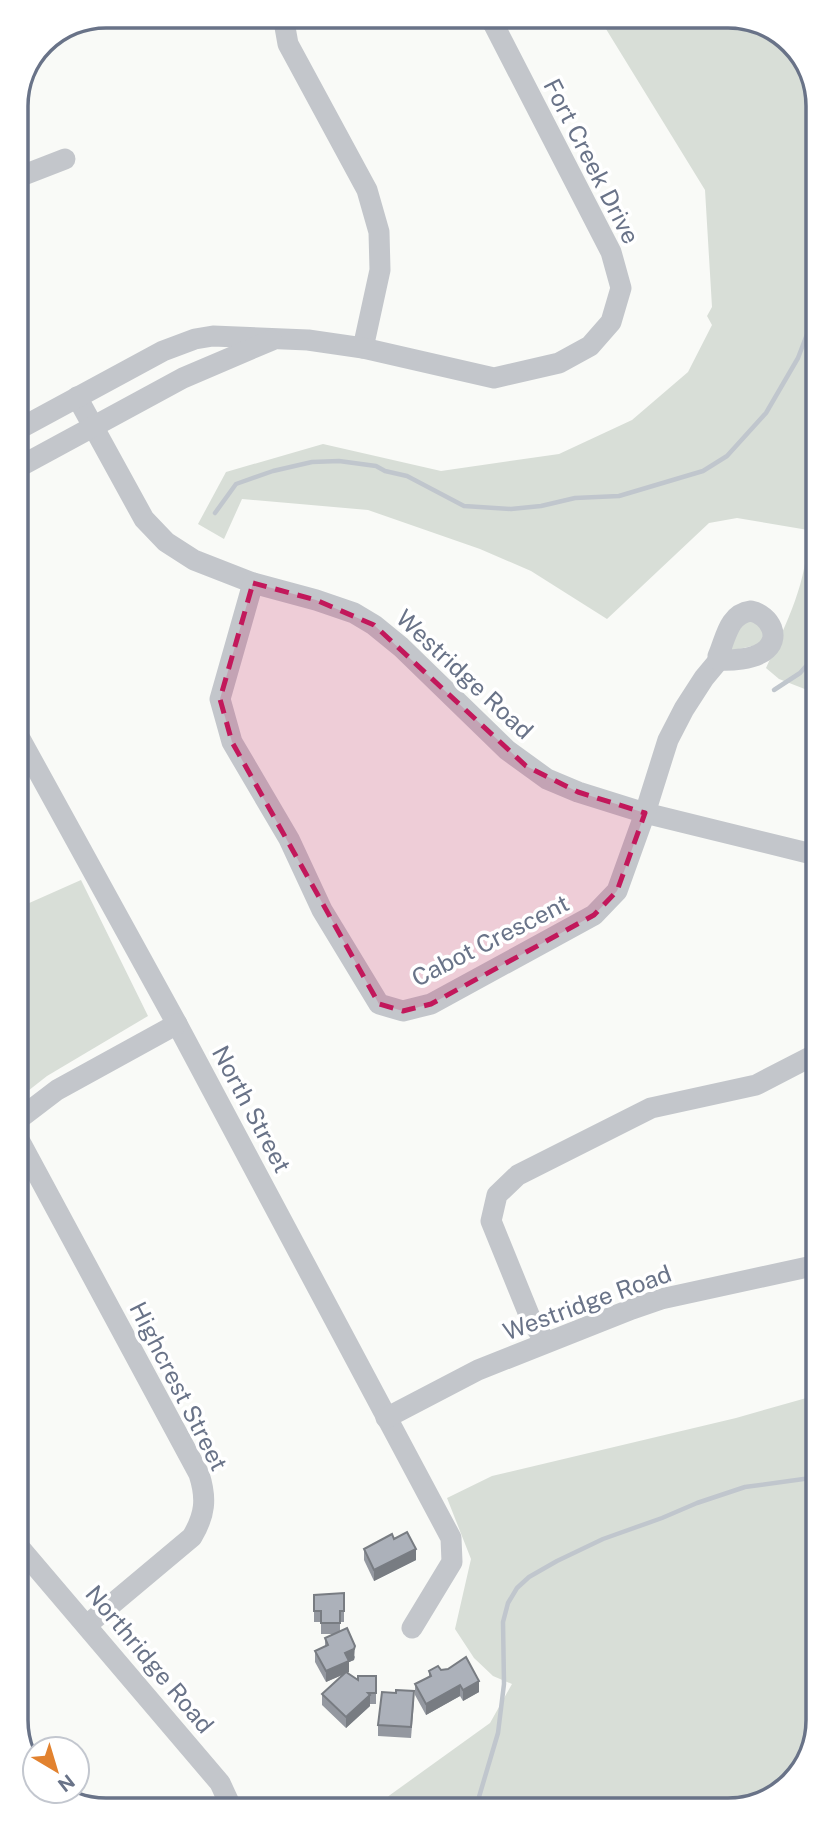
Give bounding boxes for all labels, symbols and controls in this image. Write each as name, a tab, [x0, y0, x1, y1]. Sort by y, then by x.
street label: Fort Creek Drive	[538, 74, 646, 248]
street label: Westridge Road	[391, 603, 539, 745]
street label: Cabot Crescent	[407, 888, 573, 992]
street label: North Street	[207, 1041, 297, 1177]
street label: Westridge Road	[499, 1259, 675, 1345]
street label: Highcrest Street	[124, 1297, 234, 1475]
street label: Northridge Road	[80, 1580, 220, 1738]
north arrow	[21, 1735, 91, 1805]
text: N	[54, 1770, 79, 1797]

